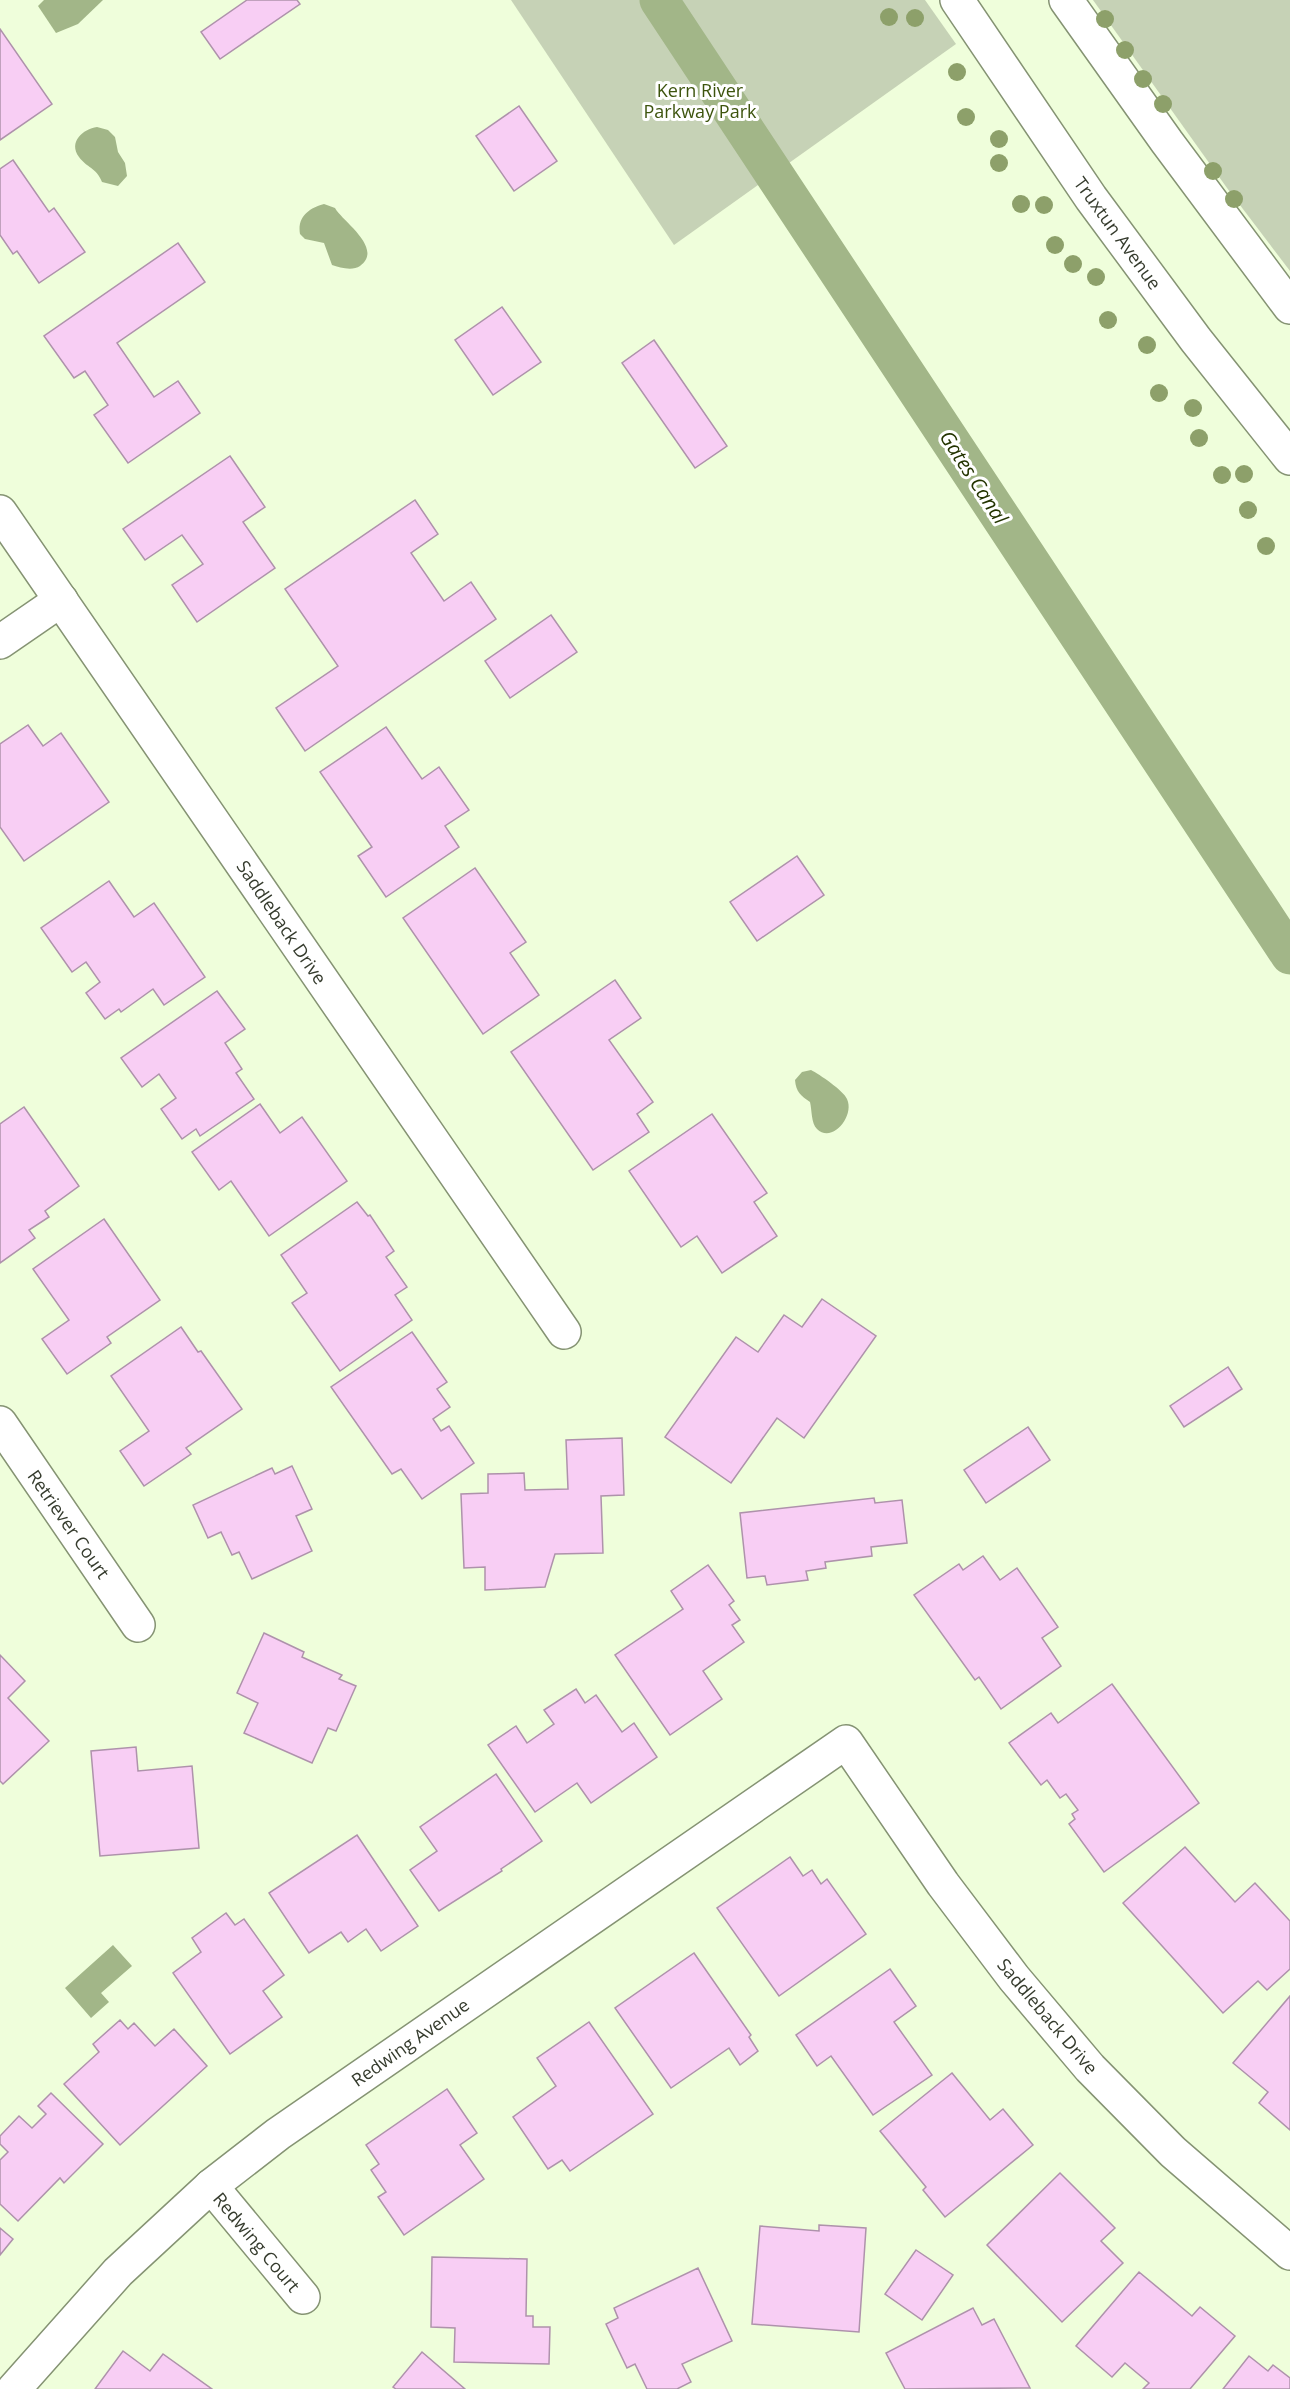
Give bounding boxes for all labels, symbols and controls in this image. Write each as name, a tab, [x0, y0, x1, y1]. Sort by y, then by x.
park label: Kern River Parkway Park	[644, 78, 757, 123]
street label: Truxtun Avenue	[1069, 172, 1167, 294]
water label: Gates Canal	[934, 425, 1015, 530]
street label: Saddleback Drive	[232, 855, 332, 989]
street label: Retriever Court	[23, 1465, 115, 1583]
street label: Saddleback Drive	[992, 1953, 1104, 2079]
street label: Redwing Avenue	[346, 1992, 474, 2092]
street label: Redwing Court	[208, 2187, 306, 2297]

